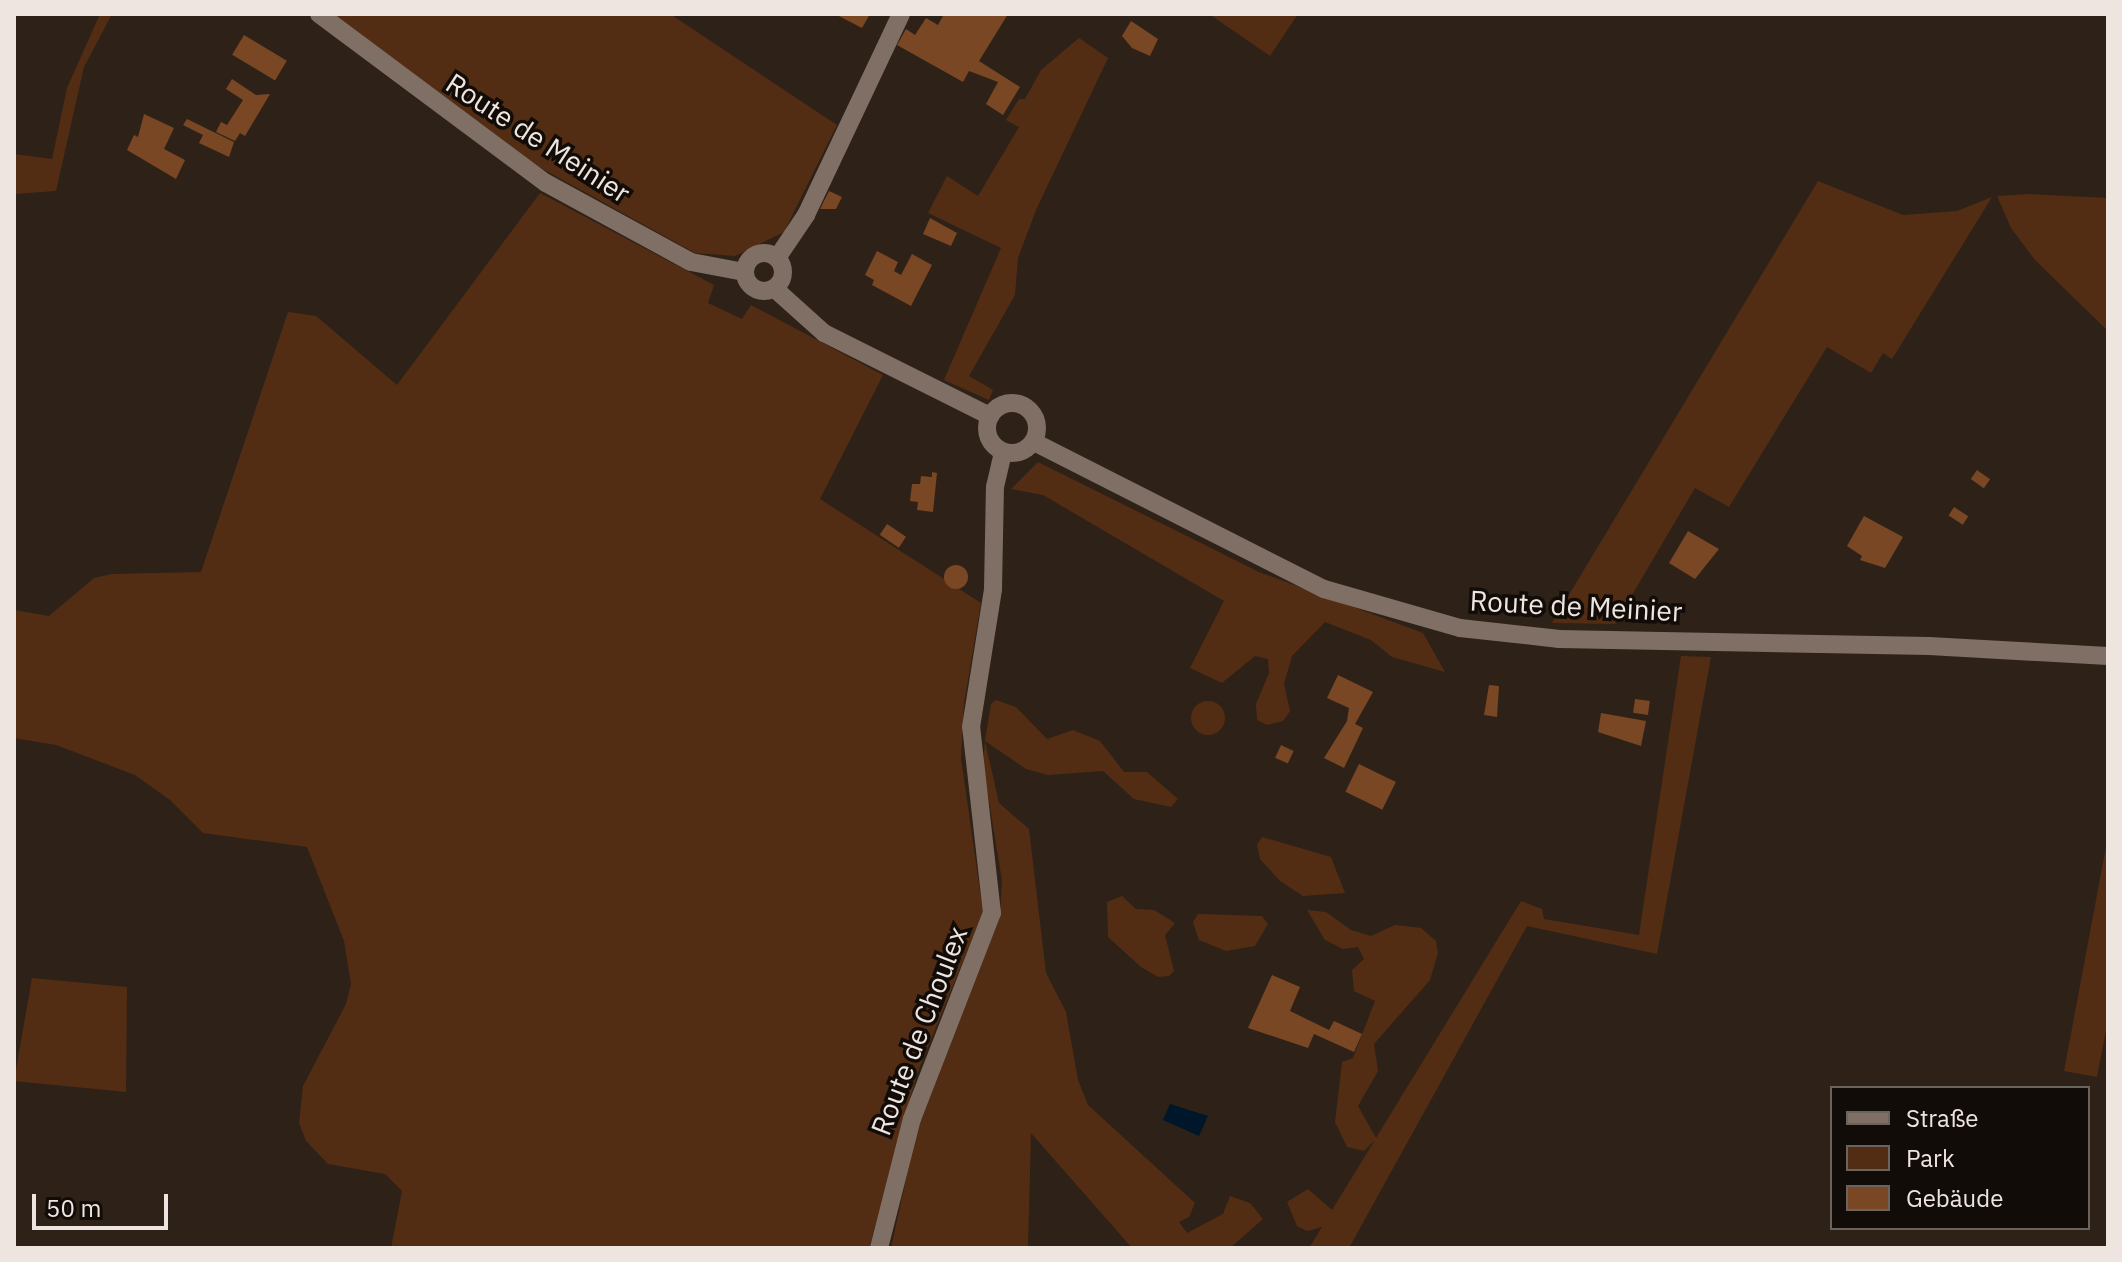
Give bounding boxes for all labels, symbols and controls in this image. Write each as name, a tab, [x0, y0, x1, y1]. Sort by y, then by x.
street label: Route de Meinier	[440, 66, 636, 210]
street label: Route de Meinier	[1469, 584, 1683, 628]
street label: Route de Choulex	[864, 922, 974, 1140]
legend	[1830, 1086, 2090, 1230]
text: Straße	[1906, 1102, 1978, 1134]
text: Park	[1906, 1142, 1955, 1174]
scale bar	[36, 1178, 172, 1228]
text: Gebäude	[1906, 1182, 2003, 1214]
text: 50 m	[46, 1192, 101, 1224]

